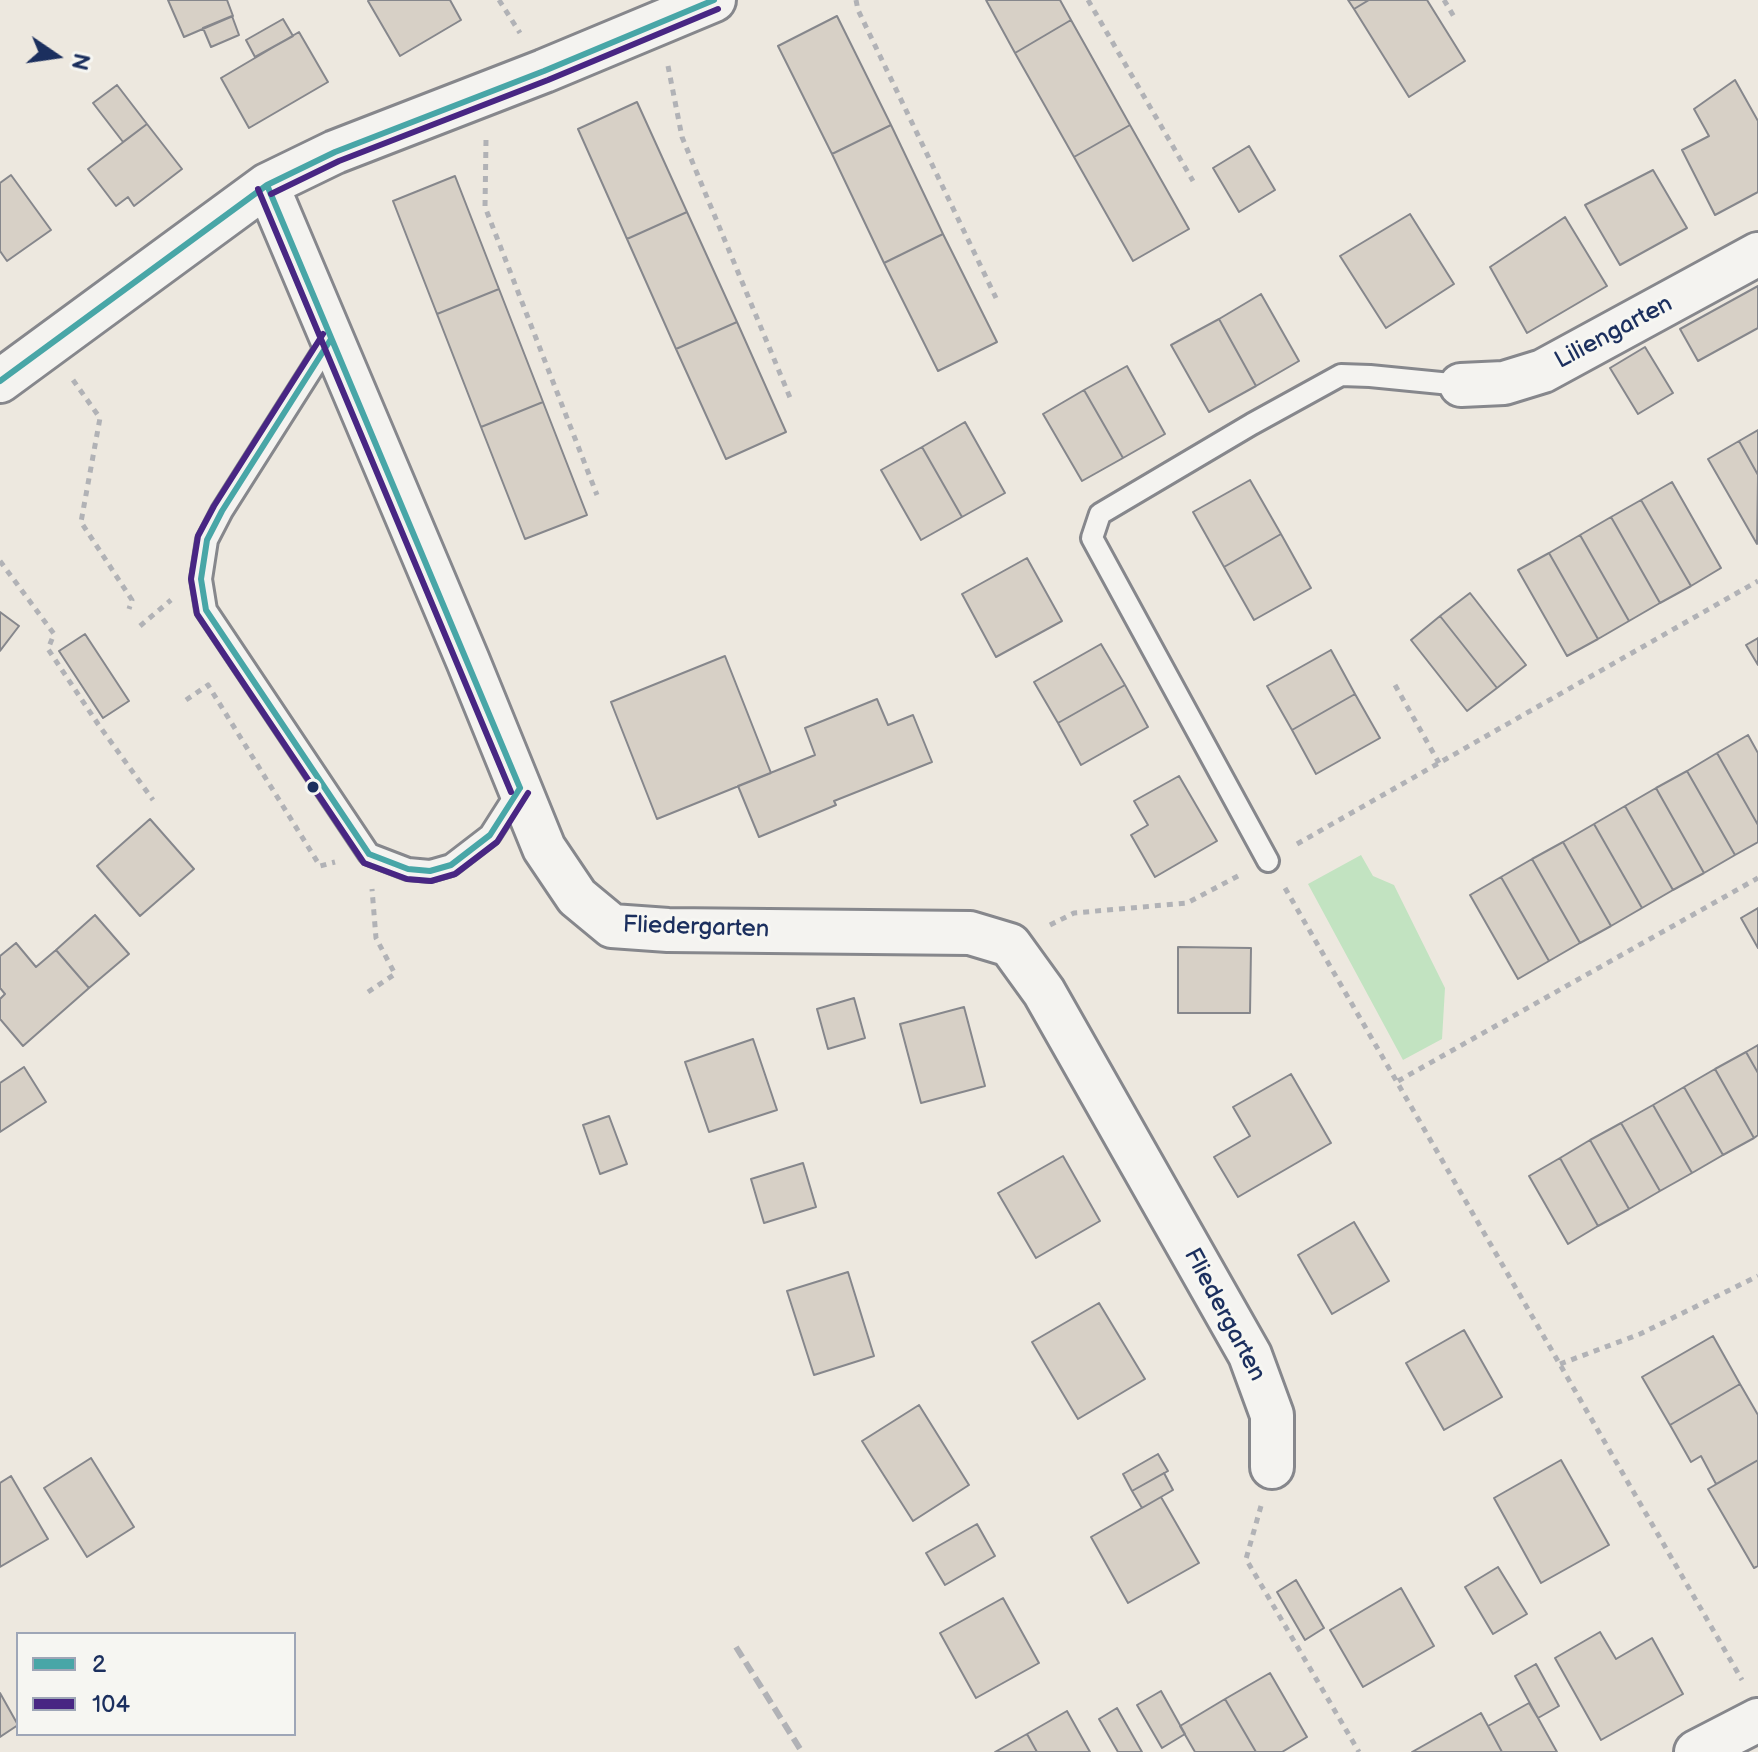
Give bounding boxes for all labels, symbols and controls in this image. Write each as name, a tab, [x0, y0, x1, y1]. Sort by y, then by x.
north arrow	[16, 16, 96, 96]
text: N	[65, 50, 95, 73]
street label: Liliengarten	[1550, 290, 1678, 376]
unlabelled marker	[305, 779, 321, 795]
street label: Fliedergarten	[622, 911, 770, 945]
street label: Fliedergarten	[1177, 1244, 1271, 1386]
legend	[16, 1632, 296, 1736]
text: 2	[92, 1650, 106, 1679]
text: 104	[92, 1690, 130, 1719]

